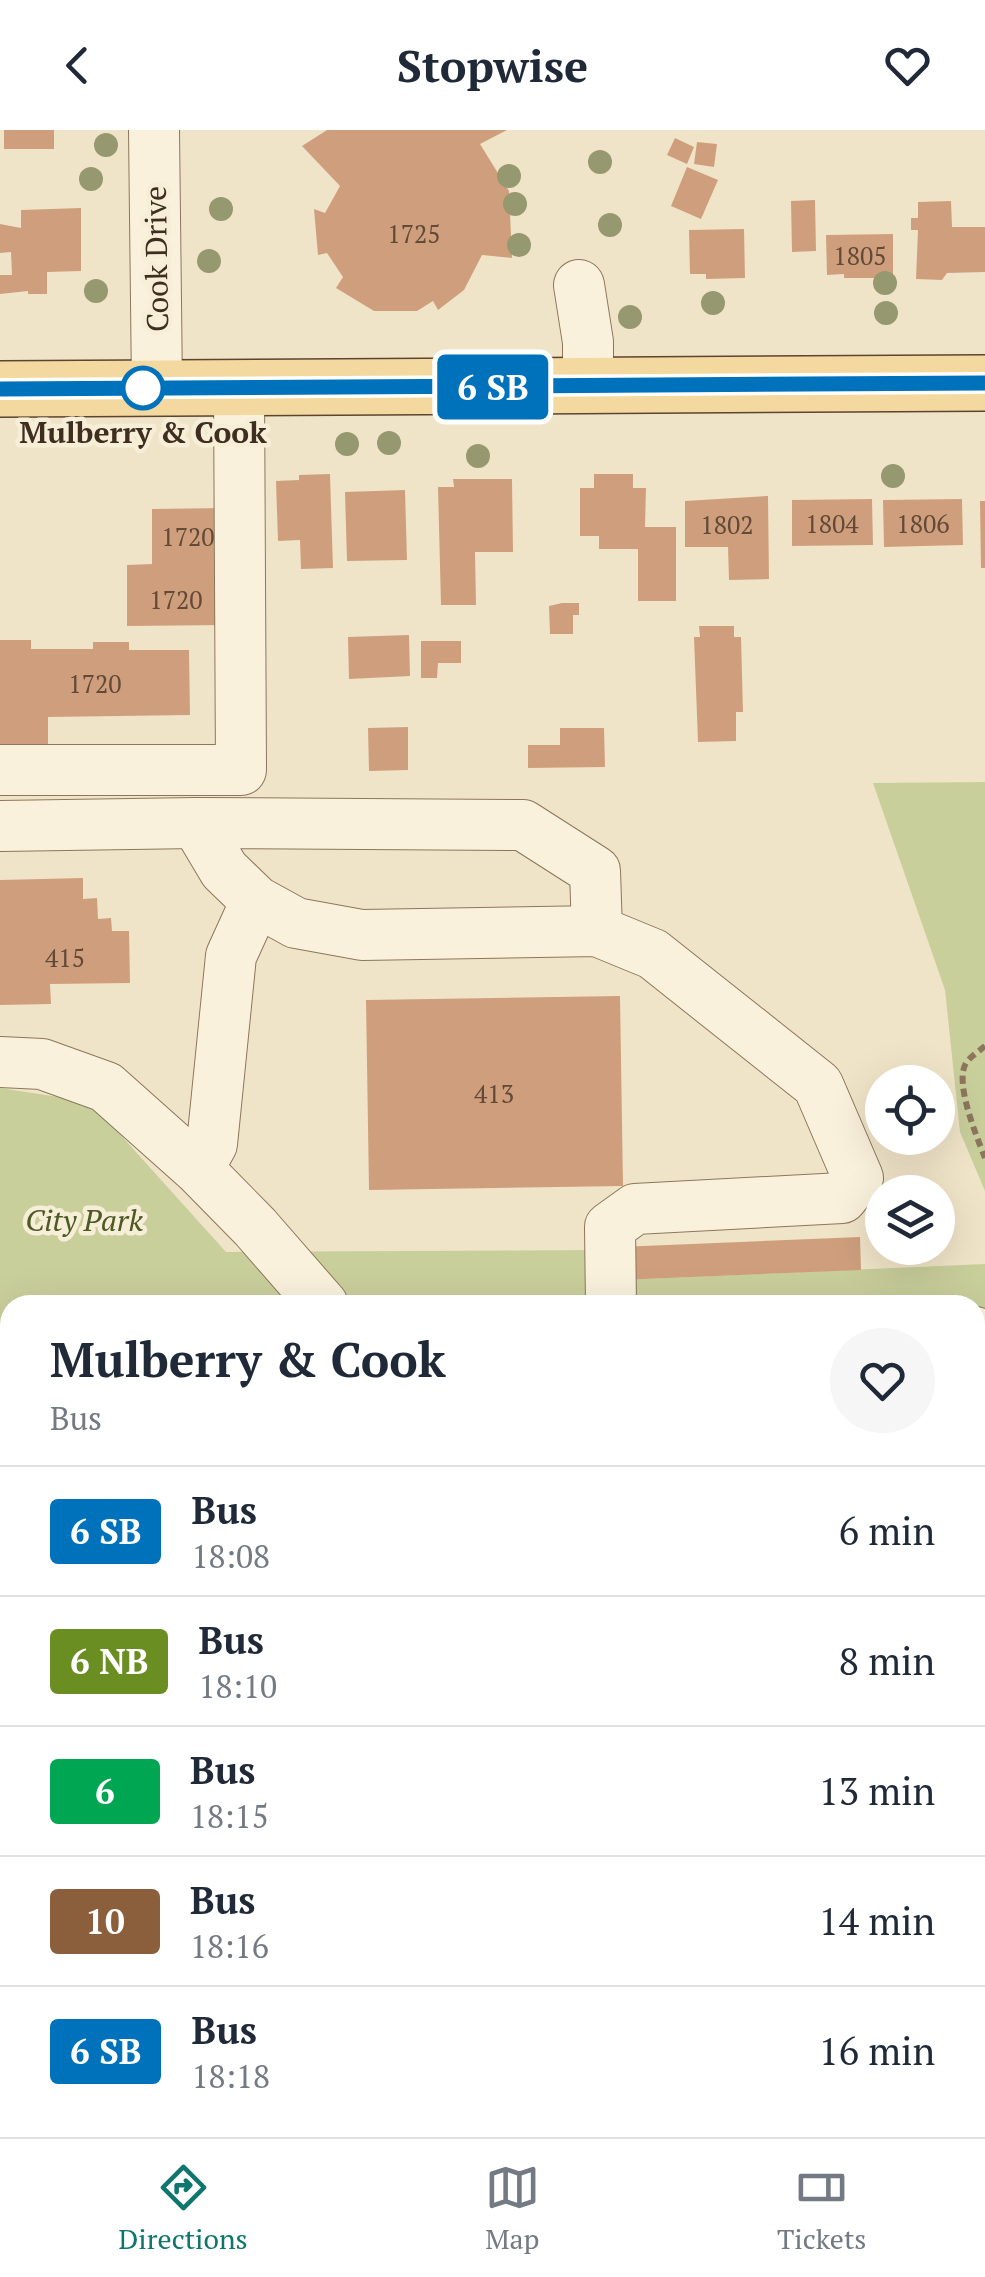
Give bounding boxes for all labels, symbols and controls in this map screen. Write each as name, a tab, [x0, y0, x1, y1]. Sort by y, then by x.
text: Stopwise	[397, 35, 588, 95]
icon: back	[50, 38, 105, 93]
icon: heart	[880, 38, 935, 93]
street label: Cook Drive	[135, 186, 177, 332]
house number: 1725	[387, 217, 441, 250]
house number: 1805	[833, 239, 887, 272]
line badge: 6 SB	[423, 354, 563, 420]
text: 6 SB	[457, 364, 529, 410]
marker: Mulberry & Cook	[122, 367, 164, 409]
place label: Mulberry & Cook	[19, 412, 267, 452]
house number: 1804	[805, 507, 859, 540]
house number: 1806	[896, 507, 950, 540]
house number: 1802	[700, 508, 754, 541]
house number: 1720	[161, 520, 215, 553]
house number: 1720	[149, 583, 203, 616]
house number: 1720	[68, 667, 122, 700]
house number: 415	[45, 941, 85, 974]
map controls	[865, 1065, 955, 1265]
button: locate	[865, 1065, 955, 1155]
house number: 413	[474, 1077, 514, 1110]
button: layers	[865, 1175, 955, 1265]
park label: City Park	[25, 1200, 143, 1240]
text: Mulberry & Cook	[50, 1327, 446, 1391]
button: heart	[830, 1328, 935, 1433]
text: Bus	[50, 1397, 102, 1439]
text: Bus	[191, 1485, 257, 1535]
text: 6 min	[839, 1506, 935, 1556]
text: 6 SB	[70, 1508, 141, 1554]
text: 18:08	[191, 1535, 270, 1577]
text: Bus	[198, 1615, 264, 1665]
text: 8 min	[839, 1636, 935, 1686]
text: 6 NB	[70, 1638, 148, 1684]
text: 18:10	[198, 1665, 277, 1707]
text: Bus	[190, 1745, 255, 1795]
text: 13 min	[818, 1766, 935, 1816]
text: 6	[95, 1768, 115, 1814]
text: 18:15	[190, 1795, 269, 1837]
text: Bus	[190, 1875, 255, 1925]
text: 14 min	[818, 1896, 935, 1946]
text: 10	[85, 1898, 125, 1944]
text: 18:16	[190, 1925, 269, 1967]
text: Bus	[191, 2005, 257, 2055]
text: 16 min	[818, 2026, 935, 2076]
text: 6 SB	[70, 2028, 141, 2074]
text: 18:18	[191, 2055, 270, 2097]
tab: Directions	[119, 2160, 248, 2257]
tab: Map	[485, 2160, 540, 2257]
tab: Tickets	[777, 2160, 866, 2257]

